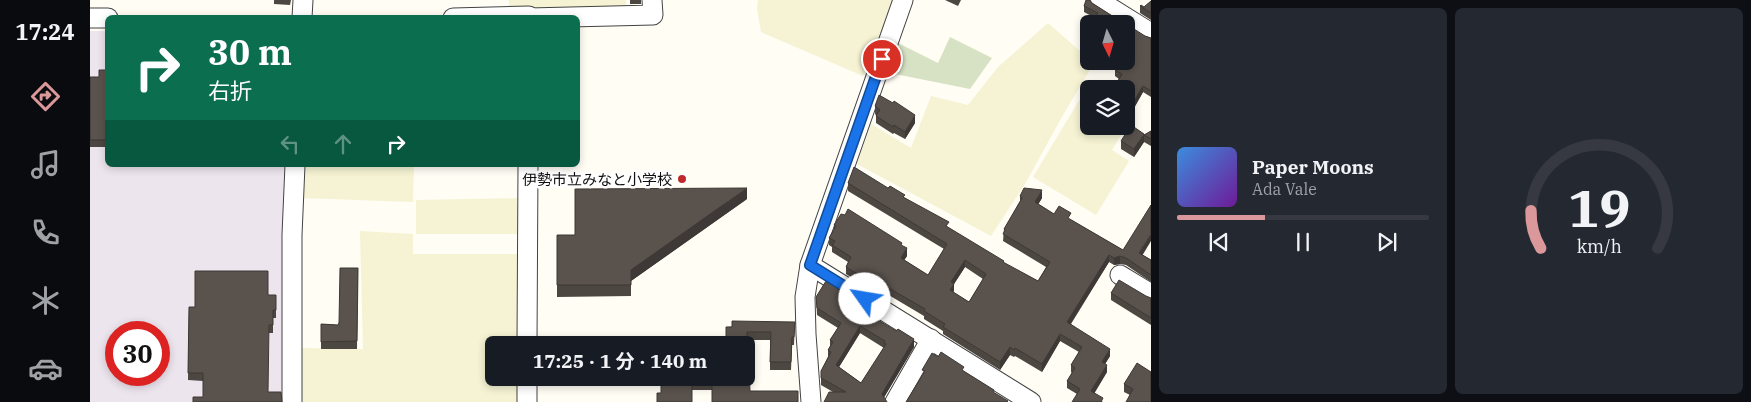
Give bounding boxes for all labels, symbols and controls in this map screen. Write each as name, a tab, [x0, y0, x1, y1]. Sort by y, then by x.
north arrow	[1080, 15, 1135, 70]
map controls	[1080, 15, 1135, 135]
text: 17:24	[15, 17, 75, 46]
text: 30 m	[208, 29, 292, 75]
icon: right	[125, 35, 190, 100]
pin	[861, 38, 903, 80]
icon: arrive	[868, 45, 896, 73]
text: 右折	[208, 76, 252, 105]
icon: directions	[28, 79, 63, 114]
button: layers	[1080, 80, 1135, 135]
icon: left	[276, 130, 304, 158]
icon: ahead	[329, 130, 357, 158]
icon: right	[382, 130, 410, 158]
icon: music	[28, 147, 63, 182]
text: Paper Moons	[1252, 155, 1374, 179]
place label: 伊勢市立みなと小学校	[522, 170, 672, 189]
marker: 伊勢市立みなと小学校	[676, 173, 688, 185]
text: 19	[1568, 174, 1630, 241]
text: Ada Vale	[1252, 179, 1317, 199]
icon: phone	[28, 215, 63, 250]
icon: previous	[1205, 228, 1233, 256]
icon: pause	[1289, 228, 1317, 256]
icon: next	[1373, 228, 1401, 256]
text: km/h	[1576, 235, 1622, 258]
position arrow	[838, 272, 890, 324]
icon: climate	[28, 283, 63, 318]
speed limit sign: 30	[105, 321, 170, 386]
text: 17:25 · 1 分 · 140 m	[533, 349, 707, 373]
icon: car	[28, 351, 63, 386]

